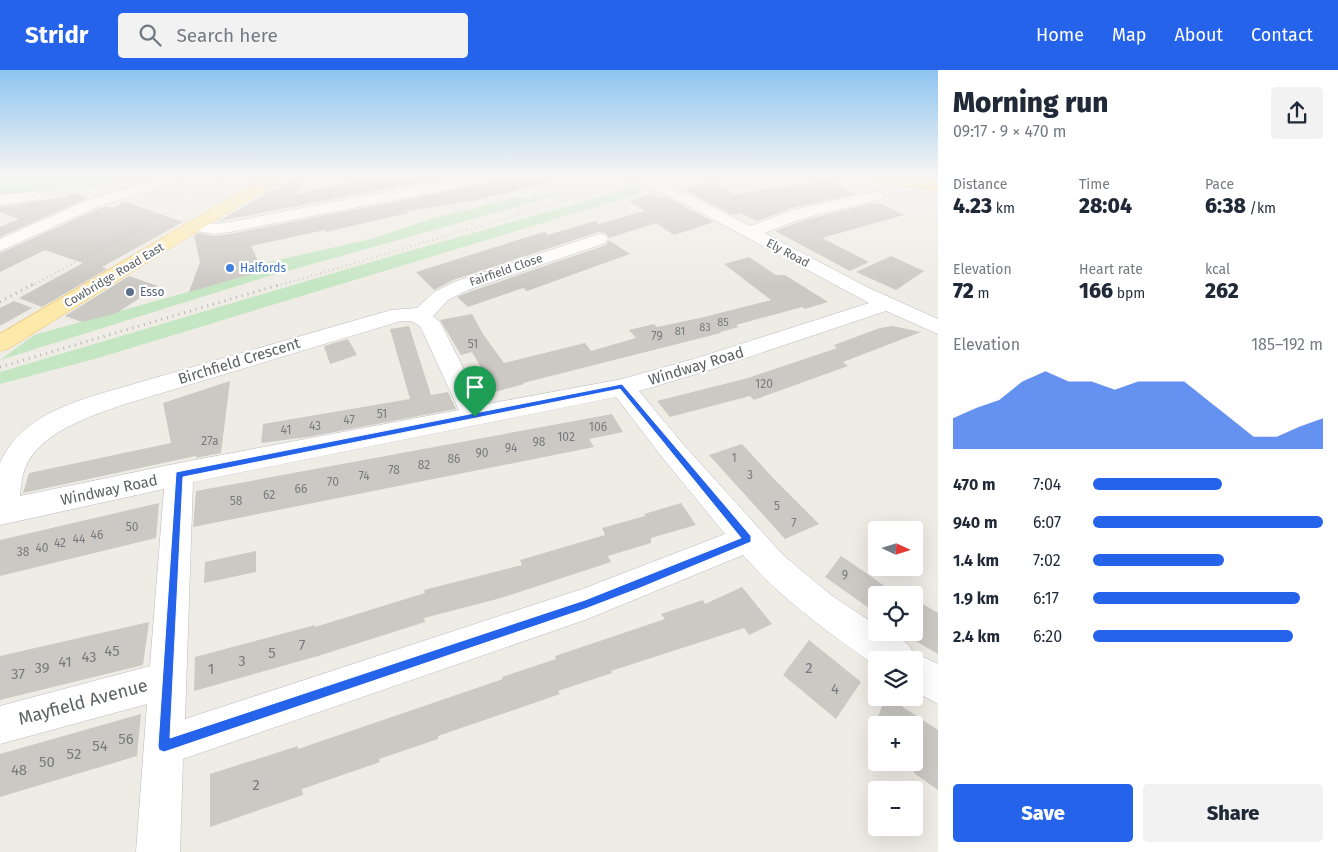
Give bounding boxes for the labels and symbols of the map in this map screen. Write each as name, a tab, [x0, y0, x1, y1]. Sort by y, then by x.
street label: Ely Road	[764, 236, 812, 270]
street label: Cowbridge Road East	[62, 239, 167, 310]
street label: Fairfield Close	[468, 251, 544, 289]
place label: Halfords	[240, 261, 286, 275]
marker: Halfords	[224, 262, 236, 274]
place label: Esso	[140, 285, 164, 299]
marker: Esso	[124, 286, 136, 298]
house number: 85	[717, 316, 729, 329]
house number: 83	[699, 321, 711, 334]
house number: 81	[675, 325, 685, 338]
house number: 79	[651, 329, 663, 343]
street label: Birchfield Crescent	[176, 334, 303, 388]
house number: 51	[468, 337, 478, 351]
street label: Windway Road	[646, 343, 746, 389]
pin	[454, 366, 496, 417]
house number: 120	[755, 377, 773, 391]
house number: 51	[377, 407, 387, 421]
house number: 47	[343, 413, 355, 427]
house number: 43	[309, 419, 321, 433]
house number: 106	[589, 420, 607, 434]
house number: 41	[281, 423, 291, 437]
house number: 102	[557, 430, 575, 444]
house number: 27a	[201, 434, 219, 448]
house number: 98	[533, 435, 546, 449]
house number: 94	[505, 441, 518, 455]
house number: 90	[476, 446, 489, 460]
house number: 1	[731, 451, 737, 465]
house number: 86	[447, 452, 461, 466]
house number: 82	[418, 458, 430, 472]
house number: 78	[388, 463, 400, 477]
house number: 3	[747, 468, 753, 482]
house number: 74	[358, 469, 370, 483]
street label: Windway Road	[59, 471, 159, 509]
house number: 70	[327, 475, 339, 489]
house number: 66	[295, 482, 307, 496]
house number: 62	[263, 488, 275, 502]
house number: 58	[230, 494, 243, 508]
house number: 5	[774, 499, 780, 513]
house number: 7	[791, 516, 797, 530]
house number: 50	[126, 520, 139, 534]
north arrow	[868, 521, 922, 576]
house number: 46	[91, 528, 103, 542]
house number: 44	[73, 532, 86, 546]
house number: 42	[54, 536, 66, 550]
house number: 40	[35, 541, 49, 555]
house number: 38	[17, 545, 30, 559]
house number: 9	[842, 568, 848, 582]
house number: 7	[299, 636, 306, 654]
house number: 45	[104, 642, 120, 660]
house number: 5	[268, 644, 276, 662]
house number: 43	[81, 648, 97, 666]
house number: 3	[238, 652, 246, 670]
house number: 41	[58, 653, 72, 671]
house number: 39	[34, 659, 50, 677]
house number: 2	[805, 659, 813, 677]
house number: 1	[208, 660, 214, 678]
house number: 37	[11, 665, 25, 683]
street label: Mayfield Avenue	[16, 674, 150, 730]
house number: 4	[831, 680, 839, 698]
house number: 56	[118, 730, 134, 748]
house number: 54	[92, 737, 108, 755]
house number: 52	[67, 745, 81, 763]
house number: 50	[39, 753, 55, 771]
house number: 48	[11, 761, 27, 779]
house number: 2	[252, 776, 260, 794]

